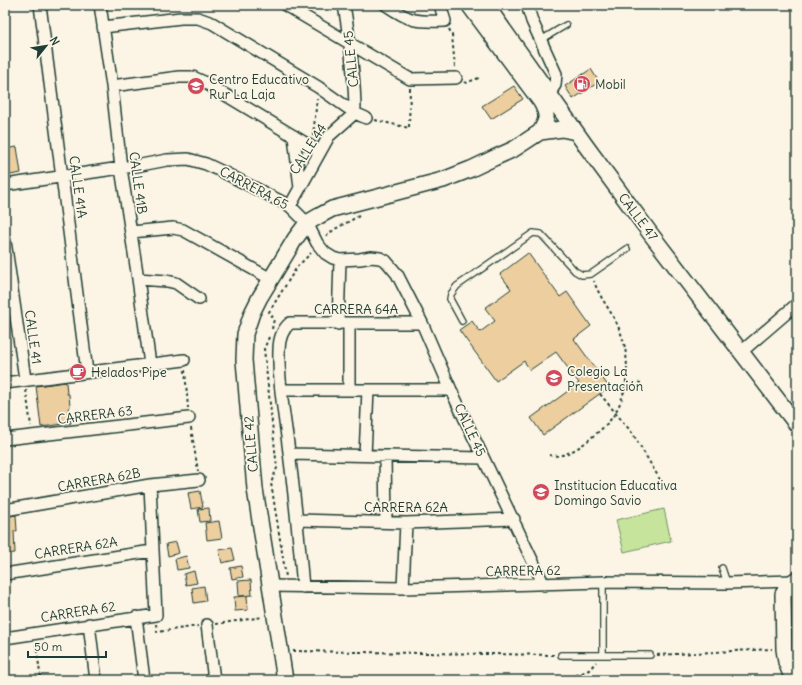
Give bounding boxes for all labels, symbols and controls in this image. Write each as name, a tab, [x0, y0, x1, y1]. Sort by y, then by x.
north arrow	[26, 26, 66, 66]
street label: CALLE 45	[340, 30, 362, 88]
text: N	[47, 34, 63, 48]
place label: Centro Educativo Rur La Laja	[209, 71, 309, 103]
fuel station icon: Mobil	[572, 74, 592, 94]
school or university icon: Centro Educativo Rur La Laja	[186, 76, 206, 96]
place label: Mobil	[595, 76, 626, 93]
street label: CALLE 44	[286, 120, 330, 178]
street label: CALLE 41B	[125, 151, 151, 215]
street label: CALLE 41A	[65, 155, 91, 219]
street label: CARRERA 65	[217, 163, 291, 213]
street label: CALLE 47	[614, 190, 662, 245]
street label: CARRERA 64A	[314, 301, 398, 318]
street label: CALLE 41	[21, 309, 45, 365]
cafe icon: Helados Pipe	[68, 362, 88, 382]
place label: Colegio La Presentación	[567, 363, 644, 395]
place label: Helados Pipe	[91, 364, 167, 381]
school or university icon: Colegio La Presentación	[544, 368, 564, 388]
street label: CALLE 45	[450, 401, 490, 459]
street label: CARRERA 63	[56, 402, 134, 428]
street label: CALLE 42	[240, 415, 262, 473]
street label: CARRERA 62B	[56, 464, 142, 496]
place label: Institucion Educativa Domingo Savio	[554, 477, 677, 509]
school or university icon: Institucion Educativa Domingo Savio	[531, 482, 551, 502]
street label: CARRERA 62A	[364, 499, 448, 516]
street label: CARRERA 62A	[33, 533, 119, 563]
street label: CARRERA 62	[485, 562, 561, 580]
street label: CARRERA 62	[39, 598, 117, 626]
scale bar	[28, 633, 106, 659]
text: 50 m	[34, 639, 63, 654]

